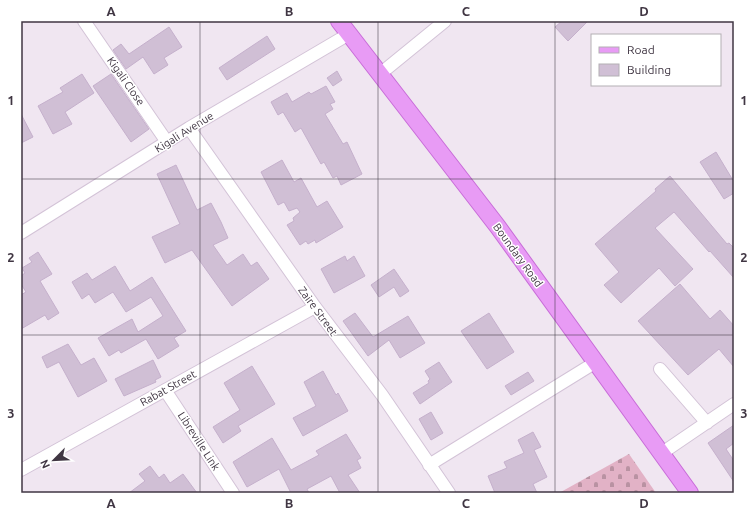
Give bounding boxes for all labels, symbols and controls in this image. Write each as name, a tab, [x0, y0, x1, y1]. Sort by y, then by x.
text: A	[106, 4, 116, 18]
text: B	[285, 4, 294, 18]
text: C	[462, 4, 471, 18]
text: D	[639, 4, 649, 18]
legend	[591, 34, 721, 86]
text: Road	[627, 43, 655, 56]
street label: Kigali Close	[105, 54, 147, 108]
text: Building	[627, 63, 671, 76]
text: 1	[7, 93, 15, 107]
text: 1	[740, 93, 748, 107]
street label: Kigali Avenue	[153, 109, 215, 155]
street label: Boundary Road	[491, 221, 545, 289]
text: 2	[7, 250, 15, 264]
text: 2	[740, 250, 748, 264]
street label: Zaire Street	[296, 284, 340, 339]
street label: Rabat Street	[138, 367, 199, 408]
text: 3	[7, 406, 15, 420]
text: 3	[740, 406, 748, 420]
street label: Libreville Link	[176, 409, 223, 473]
north arrow	[34, 440, 74, 480]
text: N	[38, 458, 52, 470]
text: A	[106, 496, 116, 510]
text: B	[285, 496, 294, 510]
text: C	[462, 496, 471, 510]
text: D	[639, 496, 649, 510]

